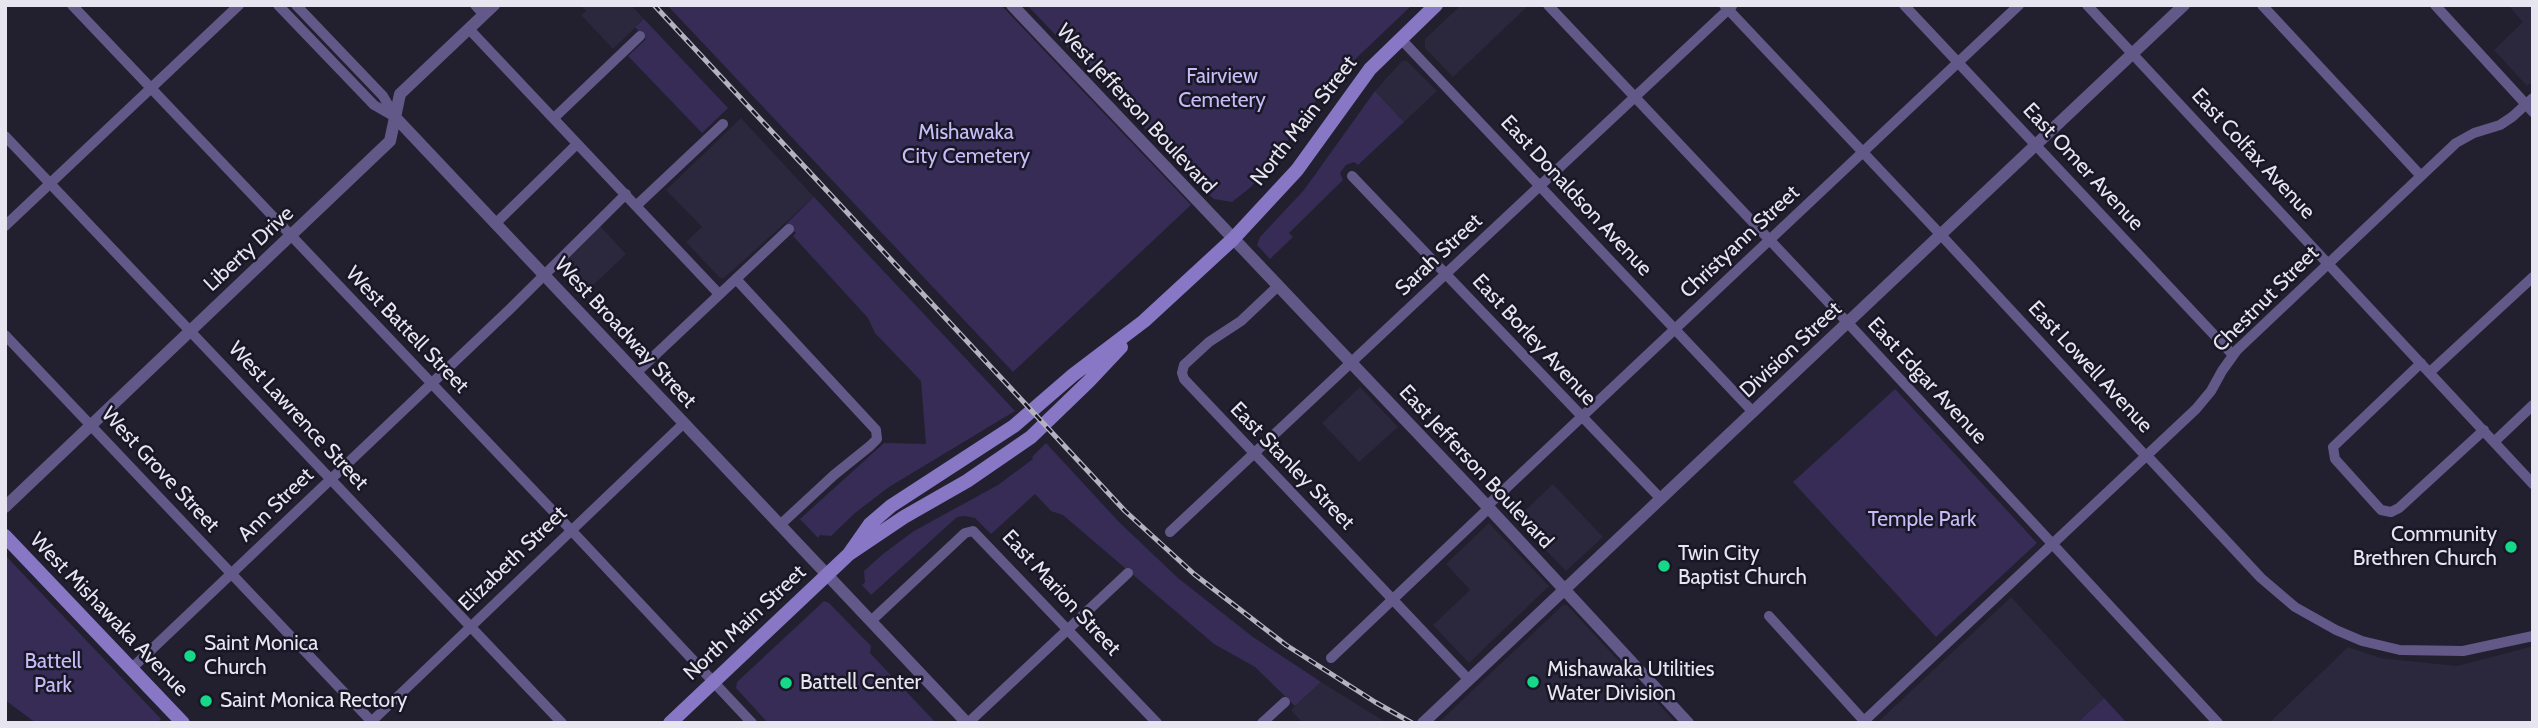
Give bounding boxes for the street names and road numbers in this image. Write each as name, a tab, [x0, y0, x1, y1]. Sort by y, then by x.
street label: West Jefferson Boulevard	[1051, 19, 1221, 199]
street label: North Main Street	[1246, 51, 1362, 191]
street label: East Colfax Avenue	[2186, 83, 2320, 225]
street label: East Omer Avenue	[2017, 98, 2149, 236]
street label: East Donaldson Avenue	[1495, 110, 1657, 282]
street label: Christyann Street	[1675, 180, 1805, 304]
street label: Liberty Drive	[199, 201, 299, 297]
street label: Sarah Street	[1391, 209, 1487, 301]
street label: Chestnut Street	[2208, 241, 2324, 357]
street label: West Broadway Street	[549, 253, 701, 413]
street label: West Battell Street	[340, 261, 474, 399]
street label: East Borley Avenue	[1467, 269, 1601, 411]
street label: East Lowell Avenue	[2022, 296, 2158, 438]
street label: Division Street	[1735, 297, 1847, 403]
street label: East Edgar Avenue	[1862, 313, 1992, 449]
street label: West Lawrence Street	[223, 337, 373, 495]
street label: East Jefferson Boulevard	[1394, 380, 1558, 554]
street label: East Stanley Street	[1225, 397, 1359, 535]
street label: West Grove Street	[96, 402, 224, 538]
street label: Ann Street	[233, 463, 319, 547]
street label: Elizabeth Street	[454, 501, 572, 617]
street label: East Marion Street	[996, 525, 1126, 661]
street label: West Mishawaka Avenue	[24, 528, 194, 702]
street label: North Main Street	[679, 560, 811, 686]

